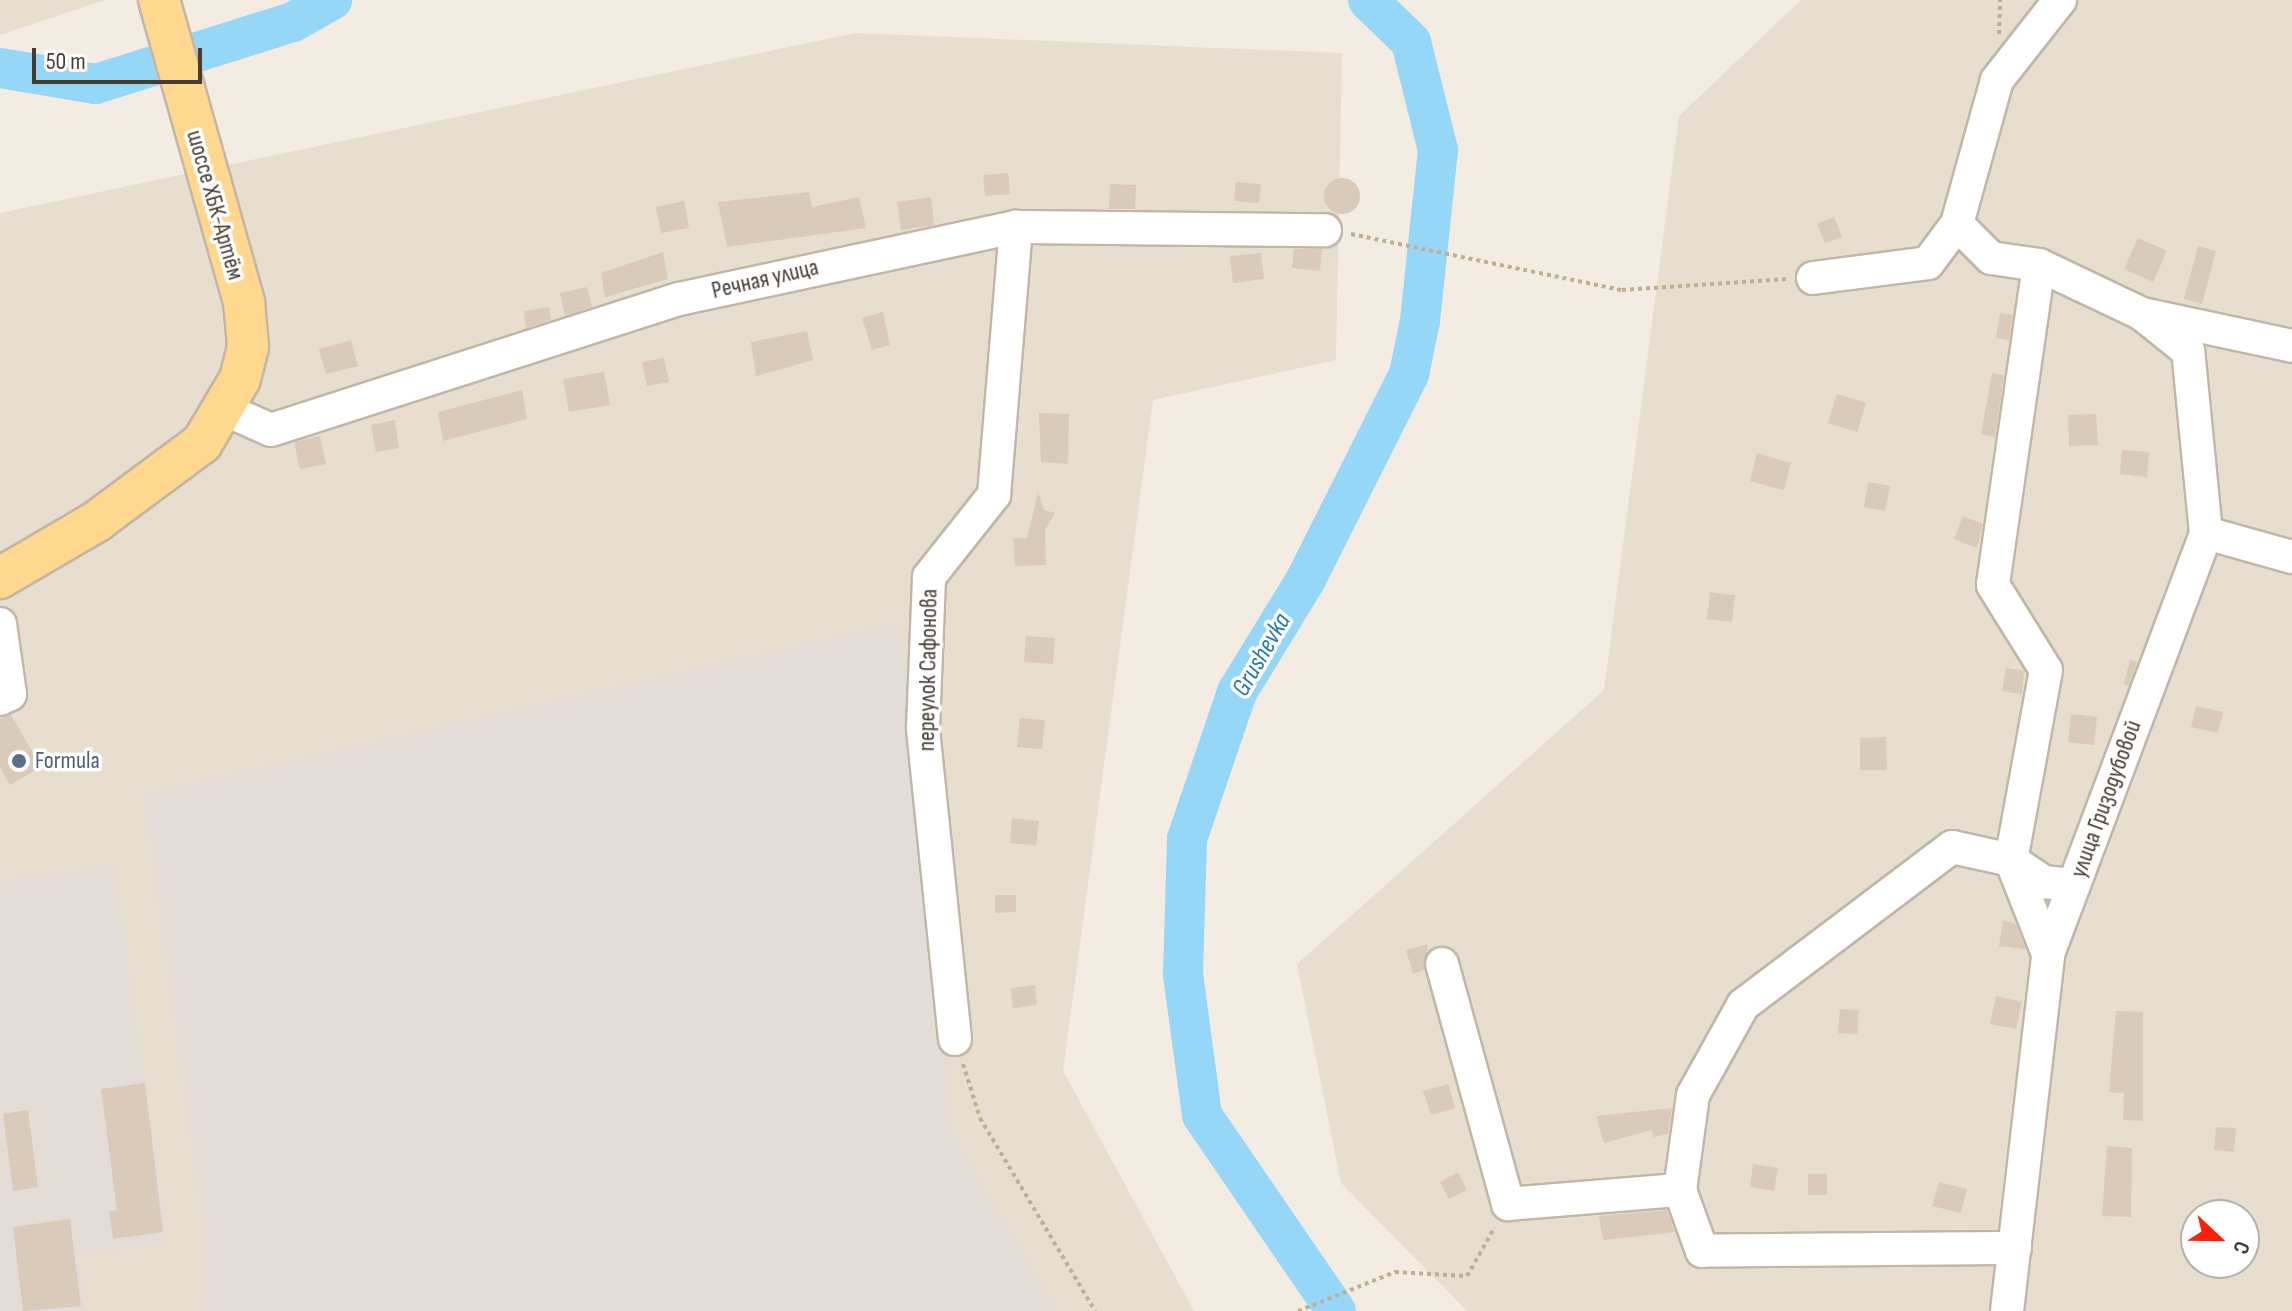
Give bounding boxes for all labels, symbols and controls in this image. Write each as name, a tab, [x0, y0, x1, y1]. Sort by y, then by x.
scale bar	[36, 32, 206, 82]
text: 50 m	[46, 47, 86, 76]
street label: шоссе ХБК-Артём	[180, 127, 250, 283]
street label: Речная улица	[709, 253, 821, 305]
street label: переулок Сафонова	[912, 588, 944, 752]
water label: Grushevka	[1226, 608, 1298, 702]
street label: улица Гризодубовой	[2064, 716, 2148, 882]
place label: Formula	[35, 747, 100, 775]
marker: Formula	[10, 752, 28, 770]
north arrow	[2180, 1199, 2260, 1279]
text: С	[2226, 1237, 2255, 1258]

